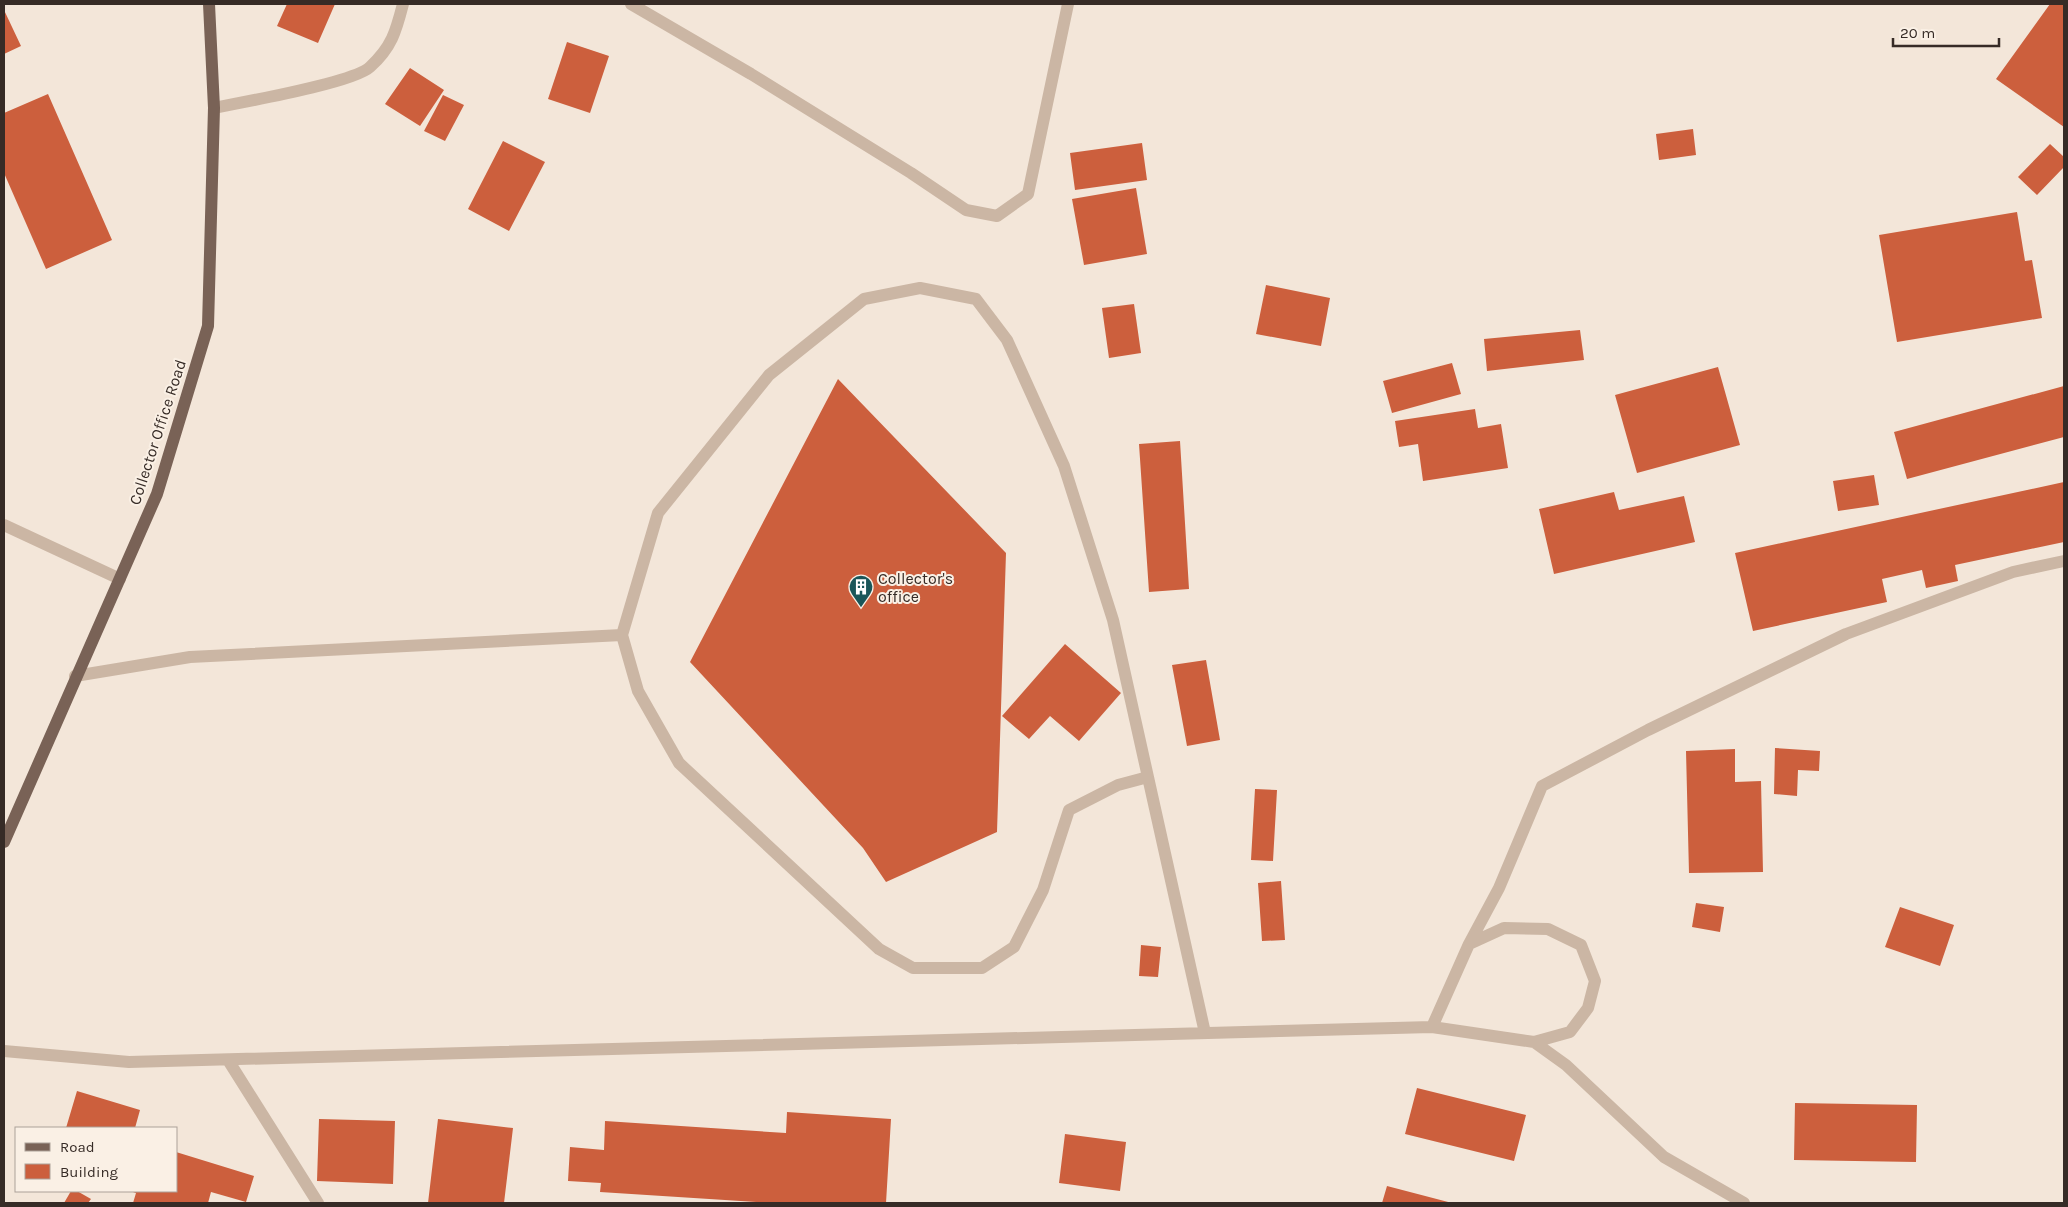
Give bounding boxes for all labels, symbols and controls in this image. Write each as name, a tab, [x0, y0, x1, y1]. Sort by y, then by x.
scale bar	[1893, 15, 1999, 47]
text: 20 m	[1900, 24, 1935, 42]
street label: Collector Office Road	[125, 357, 190, 507]
place label: Collector's office	[878, 569, 953, 606]
building icon: Collector's office	[848, 574, 874, 608]
legend	[15, 1127, 178, 1192]
text: Road	[60, 1138, 95, 1156]
text: Building	[60, 1163, 118, 1181]

